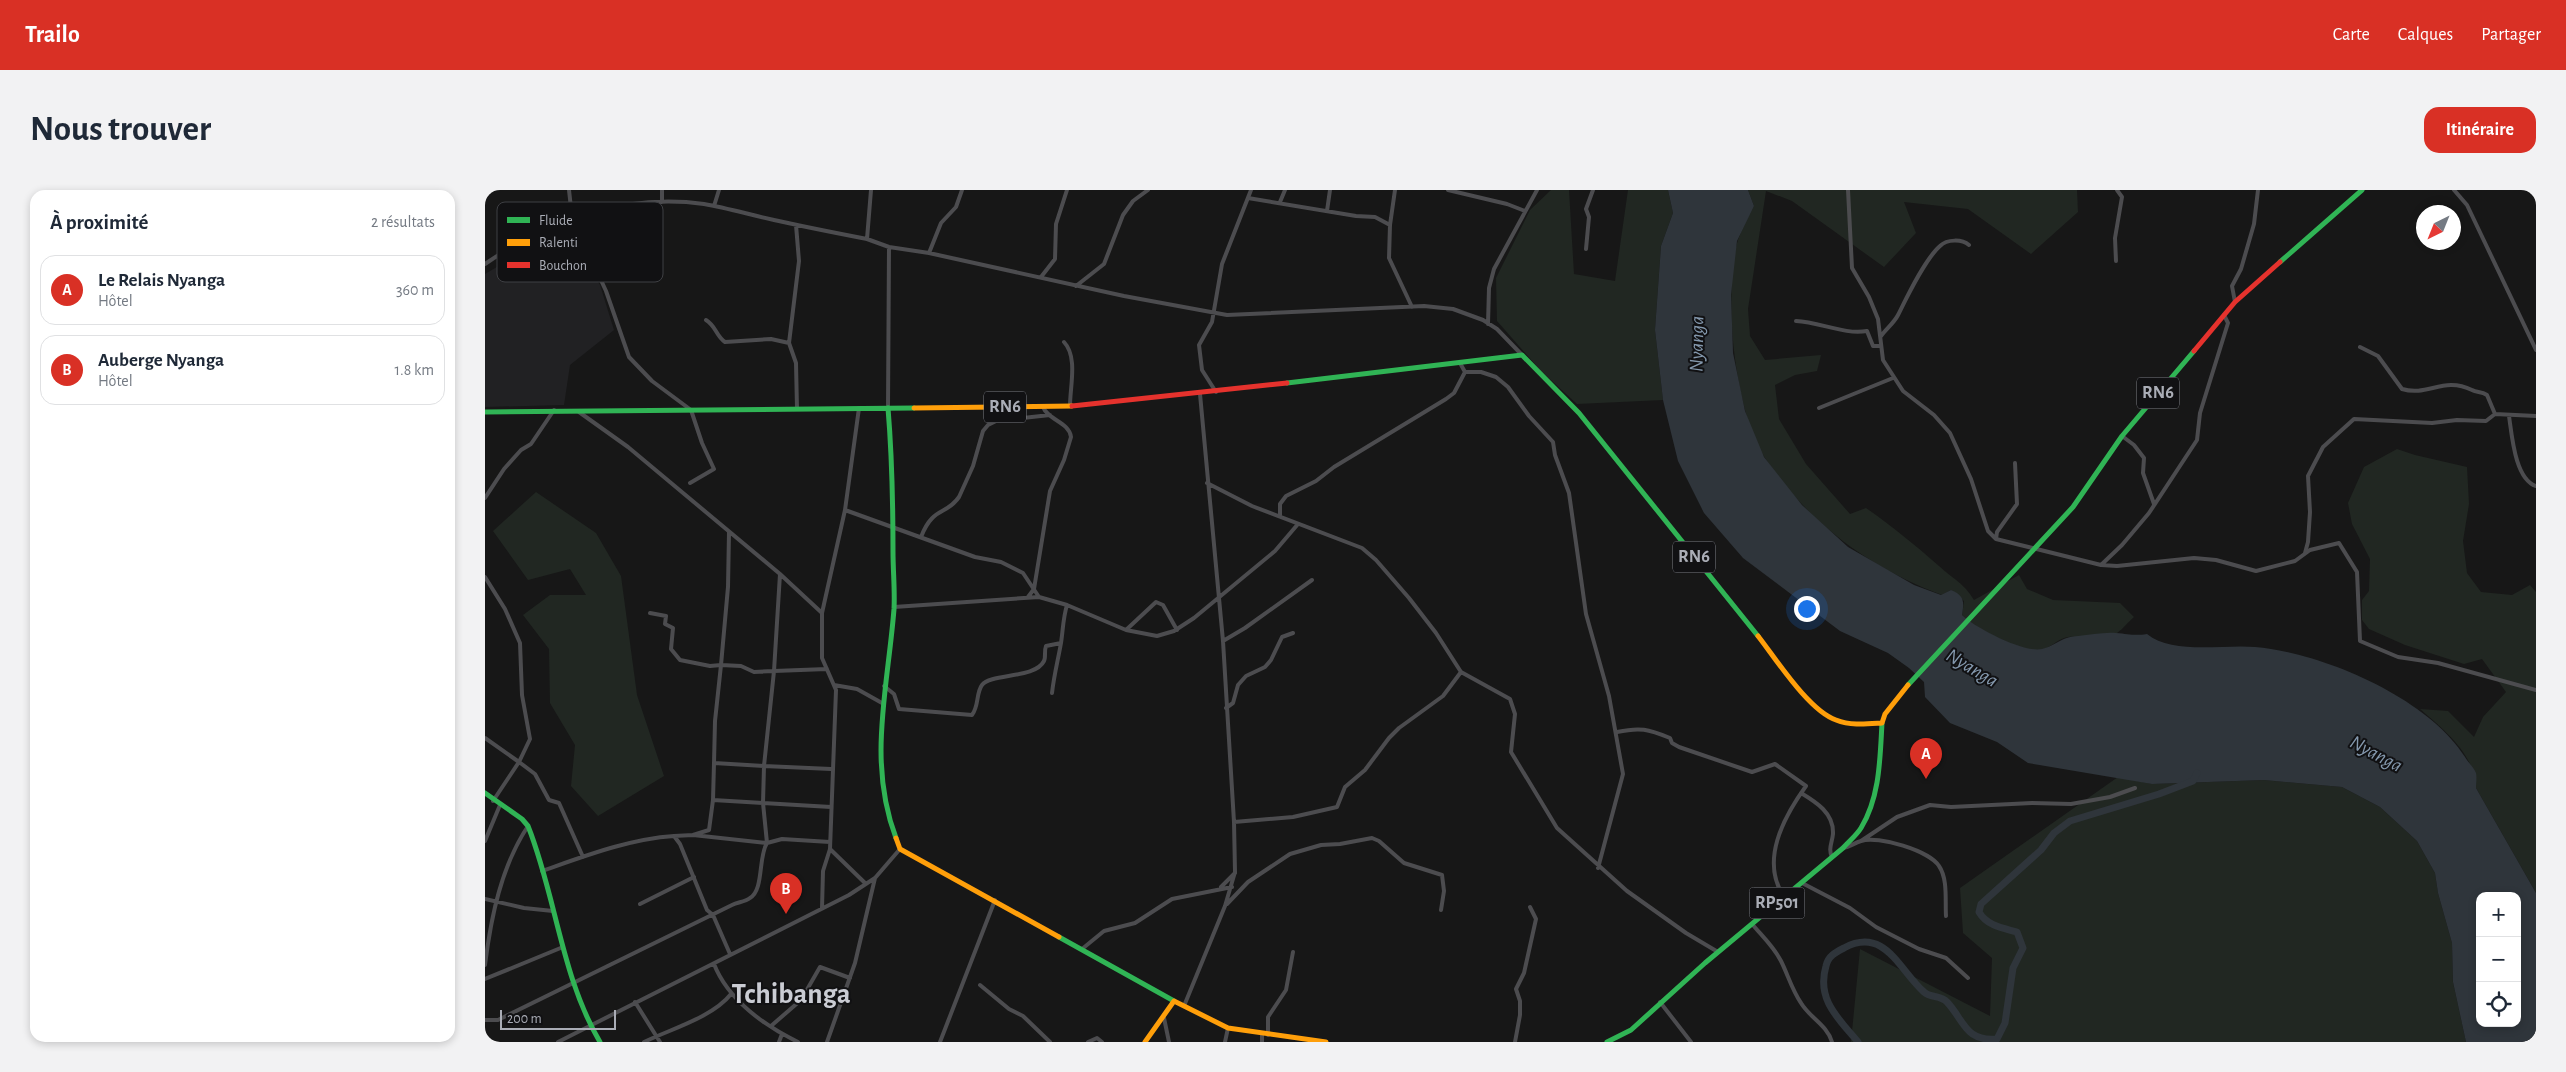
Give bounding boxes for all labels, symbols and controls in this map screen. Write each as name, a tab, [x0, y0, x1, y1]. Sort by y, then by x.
text: Trailo	[25, 23, 80, 47]
text: Carte	[2333, 26, 2370, 44]
text: Calques	[2398, 26, 2453, 44]
text: Partager	[2481, 26, 2541, 44]
button: Itinéraire	[2424, 107, 2536, 153]
text: Nous trouver	[30, 112, 211, 147]
legend	[497, 202, 663, 282]
north arrow	[2416, 205, 2461, 250]
text: À proximité	[50, 212, 148, 233]
text: 2 résultats	[371, 214, 435, 230]
text: Fluide	[539, 214, 573, 228]
text: Ralenti	[539, 236, 578, 250]
text: Bouchon	[539, 259, 587, 273]
text: Le Relais Nyanga	[98, 271, 225, 290]
text: A	[62, 282, 72, 298]
text: 360 m	[396, 282, 434, 298]
text: Hôtel	[98, 293, 133, 309]
water label: Nyanga	[1687, 316, 1707, 372]
text: Auberge Nyanga	[98, 351, 224, 370]
text: B	[62, 362, 72, 378]
text: 1.8 km	[395, 362, 434, 378]
text: Hôtel	[98, 373, 133, 389]
road number: RN6	[2137, 378, 2179, 408]
road number: RN6	[984, 392, 1026, 422]
road number: RN6	[1673, 542, 1715, 572]
your location	[1794, 596, 1820, 622]
water label: Nyanga	[1943, 645, 2001, 691]
water label: Nyanga	[2347, 732, 2405, 776]
pin: A	[1910, 738, 1942, 779]
pin: B	[770, 873, 802, 914]
road number: RP501	[1749, 888, 1805, 918]
map controls	[2476, 892, 2521, 1027]
button: +	[2476, 892, 2521, 937]
button: −	[2476, 937, 2521, 982]
district label: Tchibanga	[731, 980, 851, 1009]
button: locate	[2476, 982, 2521, 1027]
scale bar	[500, 1007, 616, 1030]
text: 200 m	[507, 1012, 542, 1026]

